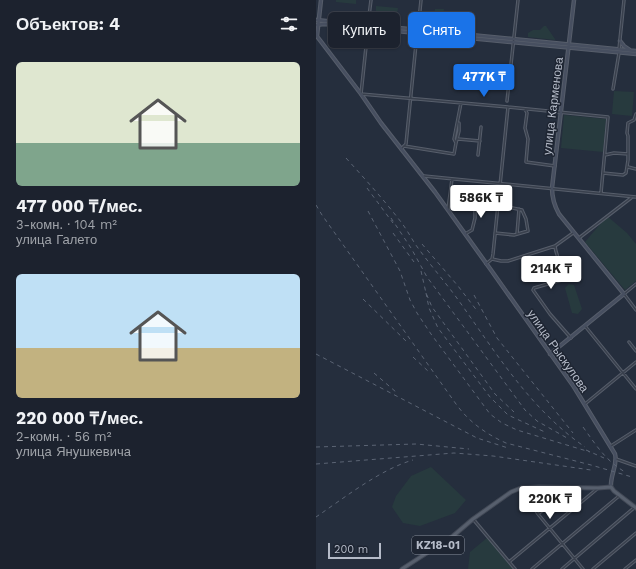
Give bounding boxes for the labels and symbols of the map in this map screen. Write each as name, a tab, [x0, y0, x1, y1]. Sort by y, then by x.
street label: улица Карменова	[540, 56, 566, 156]
pin: 477K ₸	[451, 64, 517, 98]
pin: 586K ₸	[448, 185, 514, 219]
pin: 214K ₸	[518, 256, 584, 290]
street label: улица Рыскулова	[524, 307, 592, 395]
pin: 220K ₸	[517, 486, 583, 520]
road number: KZ18-01	[412, 536, 464, 554]
scale bar	[328, 541, 381, 560]

